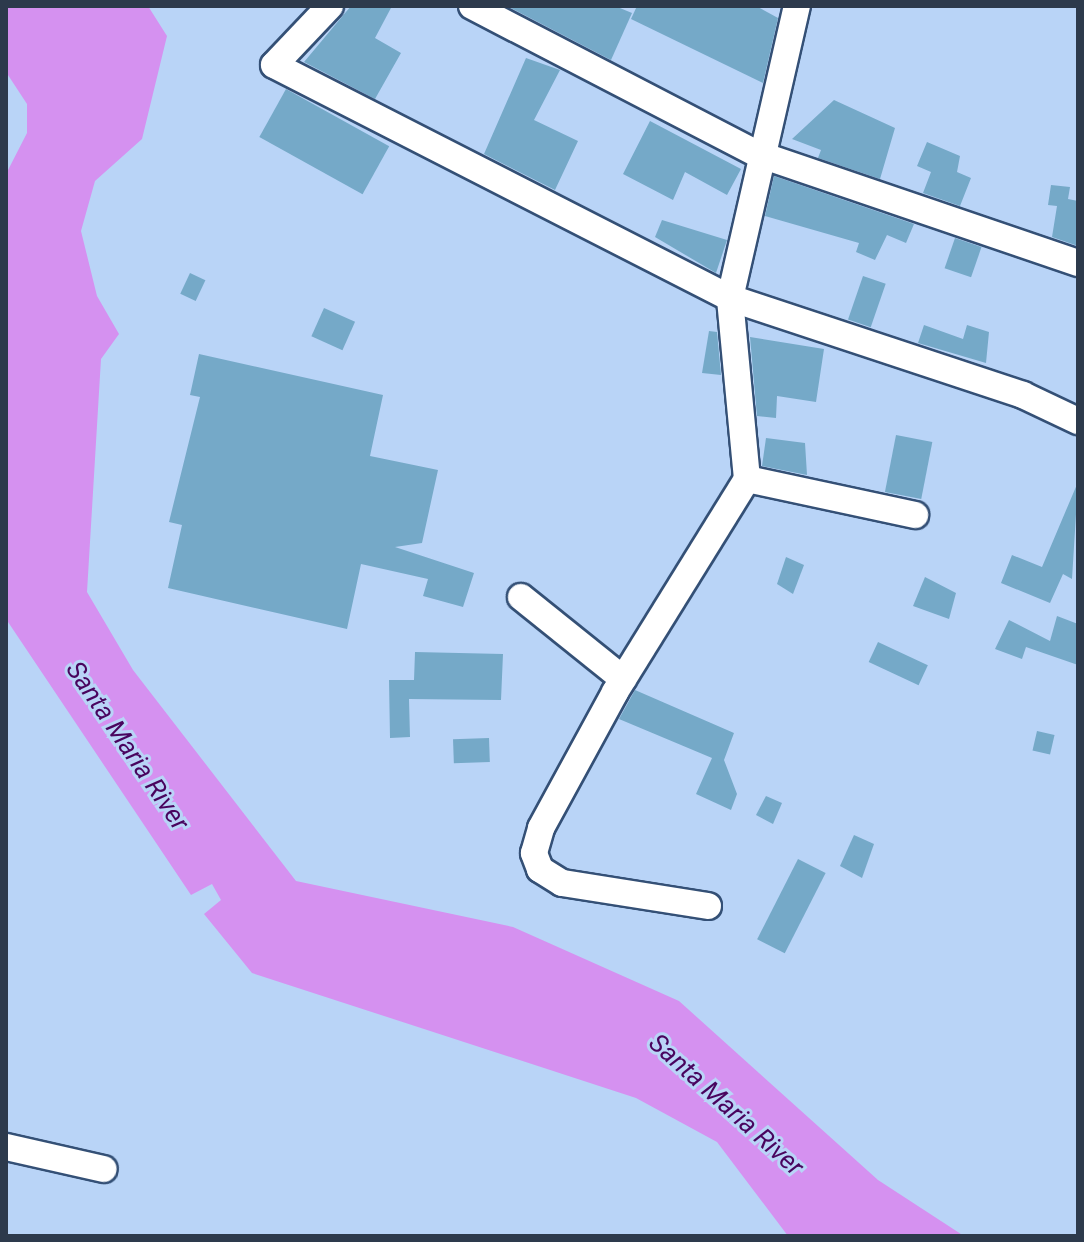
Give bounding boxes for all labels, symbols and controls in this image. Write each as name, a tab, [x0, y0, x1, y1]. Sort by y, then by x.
water label: Santa Maria River	[59, 656, 195, 836]
water label: Santa Maria River	[642, 1027, 810, 1183]

